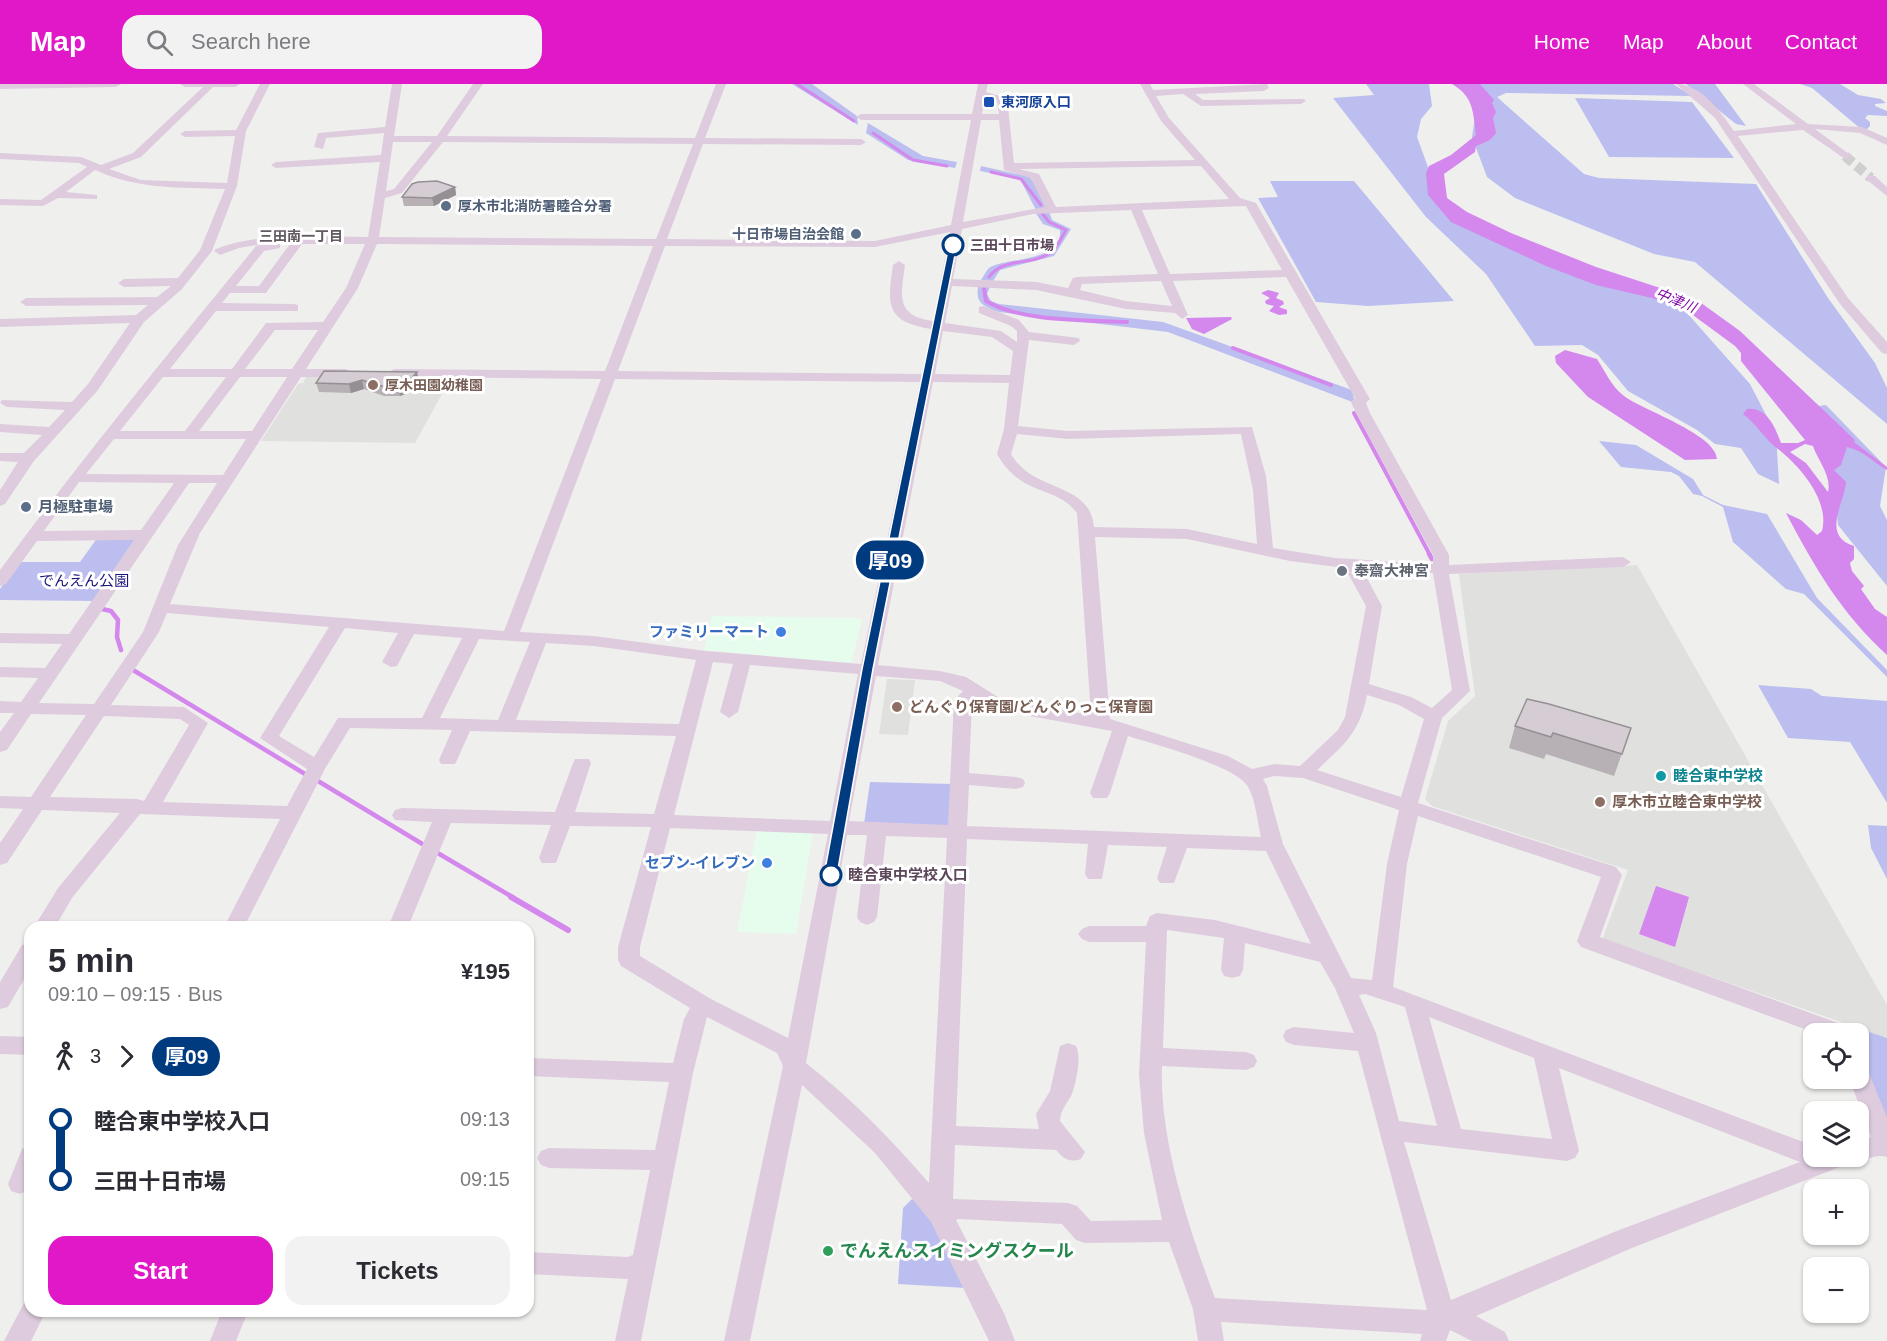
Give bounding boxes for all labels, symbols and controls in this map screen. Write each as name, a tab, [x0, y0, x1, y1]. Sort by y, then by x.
search box	[122, 15, 542, 69]
text: Map	[30, 26, 86, 57]
icon: search	[143, 26, 176, 59]
text: Search here	[191, 29, 311, 54]
text: Home	[1534, 30, 1590, 53]
text: Map	[1623, 30, 1664, 53]
text: About	[1697, 30, 1752, 53]
text: Contact	[1785, 30, 1857, 53]
place label: 東河原入口	[1001, 94, 1071, 110]
marker: 東河原入口	[982, 95, 996, 109]
place label: 厚木市北消防署睦合分署	[458, 198, 612, 214]
marker: 厚木市北消防署睦合分署	[439, 199, 453, 213]
place label: 十日市場自治会館	[732, 226, 844, 242]
marker: 十日市場自治会館	[849, 227, 863, 241]
district label: 三田南一丁目	[259, 228, 343, 244]
marker: 三田十日市場	[942, 234, 964, 256]
place label: 三田十日市場	[970, 237, 1054, 253]
water label: 中津川	[1654, 284, 1700, 316]
place label: 厚木田園幼稚園	[385, 377, 483, 393]
marker: 厚木田園幼稚園	[366, 378, 380, 392]
place label: 月極駐車場	[38, 498, 113, 515]
marker: 月極駐車場	[19, 500, 33, 514]
line badge: 厚09	[856, 540, 924, 580]
text: 厚09	[868, 549, 912, 572]
place label: 奉齋大神宮	[1354, 562, 1429, 579]
marker: 奉齋大神宮	[1335, 564, 1349, 578]
park label: でんえん公園	[39, 572, 129, 589]
place label: ファミリーマート	[649, 623, 769, 640]
marker: ファミリーマート	[774, 625, 788, 639]
place label: どんぐり保育園/どんぐりっこ保育園	[909, 698, 1153, 715]
marker: どんぐり保育園/どんぐりっこ保育園	[890, 700, 904, 714]
place label: 睦合東中学校	[1673, 767, 1763, 784]
marker: 睦合東中学校	[1654, 769, 1668, 783]
place label: 厚木市立睦合東中学校	[1612, 793, 1762, 810]
marker: 厚木市立睦合東中学校	[1593, 795, 1607, 809]
place label: セブン-イレブン	[645, 854, 755, 871]
marker: セブン-イレブン	[760, 856, 774, 870]
marker: 睦合東中学校入口	[820, 864, 842, 886]
place label: 睦合東中学校入口	[848, 866, 968, 883]
text: 5 min	[48, 942, 134, 979]
text: ¥195	[461, 959, 510, 984]
text: 09:10 – 09:15 · Bus	[48, 983, 223, 1005]
map controls	[1803, 1023, 1869, 1323]
button: locate	[1803, 1023, 1869, 1089]
icon: walk	[48, 1040, 81, 1073]
icon: forward	[110, 1040, 143, 1073]
text: 3	[90, 1045, 101, 1067]
text: 厚09	[164, 1045, 208, 1068]
button: layers	[1803, 1101, 1869, 1167]
text: 09:13	[460, 1108, 510, 1130]
text: 睦合東中学校入口	[94, 1109, 270, 1134]
text: 09:15	[460, 1168, 510, 1190]
text: 三田十日市場	[94, 1169, 226, 1194]
button: +	[1803, 1179, 1869, 1245]
button: Start	[48, 1236, 273, 1305]
button: Tickets	[285, 1236, 510, 1305]
place label: でんえんスイミングスクール	[840, 1241, 1074, 1261]
marker: でんえんスイミングスクール	[821, 1244, 835, 1258]
button: −	[1803, 1257, 1869, 1323]

